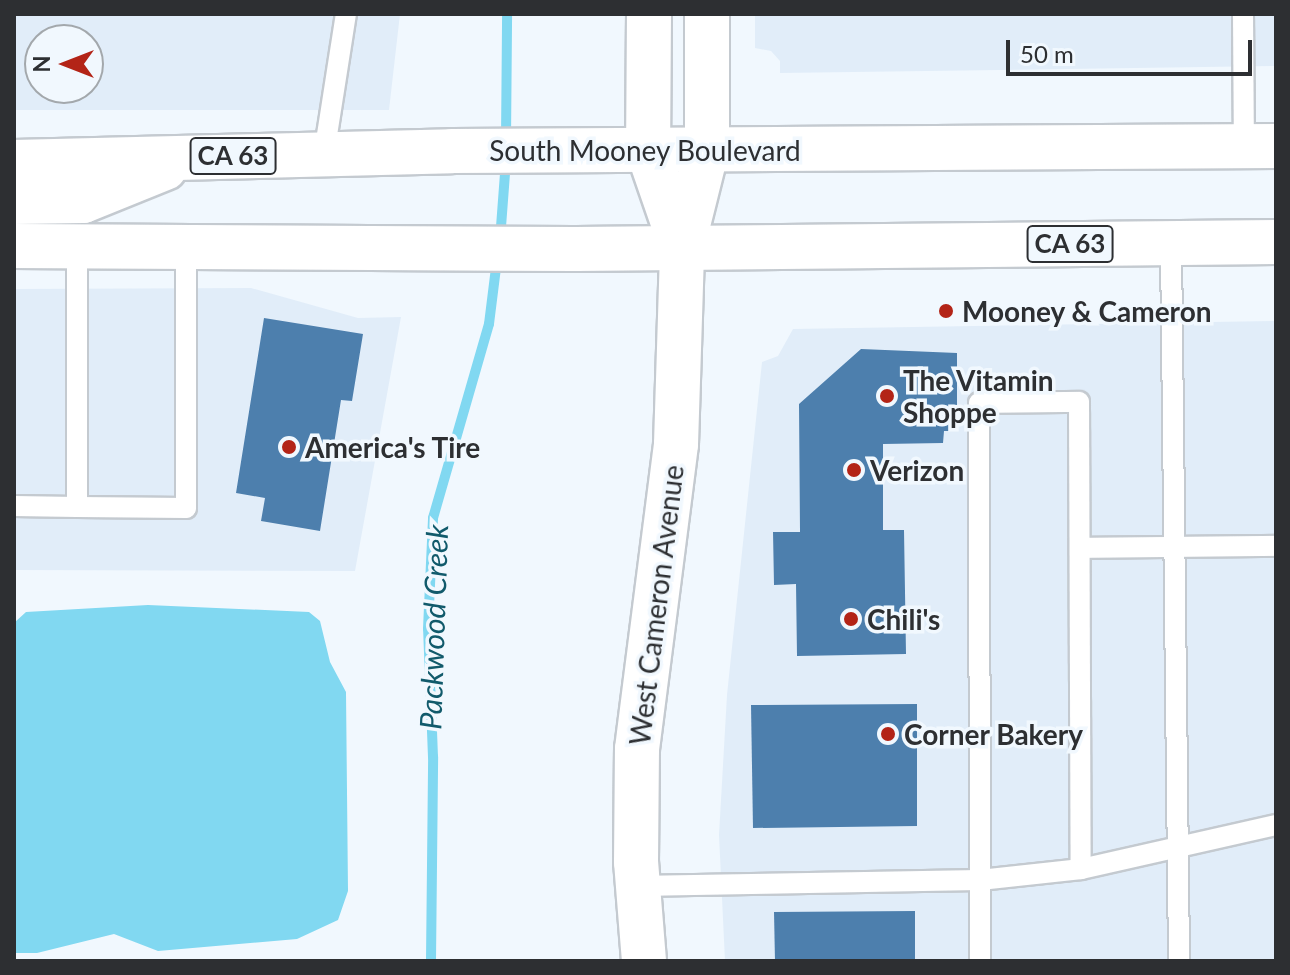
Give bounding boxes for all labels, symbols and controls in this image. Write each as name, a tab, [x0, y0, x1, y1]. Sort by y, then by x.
north arrow	[24, 24, 104, 104]
scale bar	[1010, 24, 1256, 74]
text: 50 m	[1020, 39, 1074, 68]
text: N	[28, 56, 55, 72]
street label: South Mooney Boulevard	[489, 133, 801, 167]
road number: CA 63	[189, 134, 277, 178]
road number: CA 63	[1026, 222, 1114, 266]
place label: Mooney & Cameron	[962, 294, 1212, 328]
marker: Mooney & Cameron	[937, 302, 955, 320]
place label: The Vitamin Shoppe	[903, 363, 1055, 429]
marker: The Vitamin Shoppe	[878, 387, 896, 405]
place label: America's Tire	[305, 430, 481, 464]
marker: America's Tire	[280, 438, 298, 456]
place label: Verizon	[870, 453, 964, 487]
marker: Verizon	[845, 461, 863, 479]
street label: West Cameron Avenue	[622, 463, 690, 747]
water label: Packwood Creek	[411, 524, 455, 730]
place label: Chili's	[867, 602, 940, 636]
marker: Chili's	[842, 610, 860, 628]
place label: Corner Bakery	[904, 717, 1084, 751]
marker: Corner Bakery	[879, 725, 897, 743]

